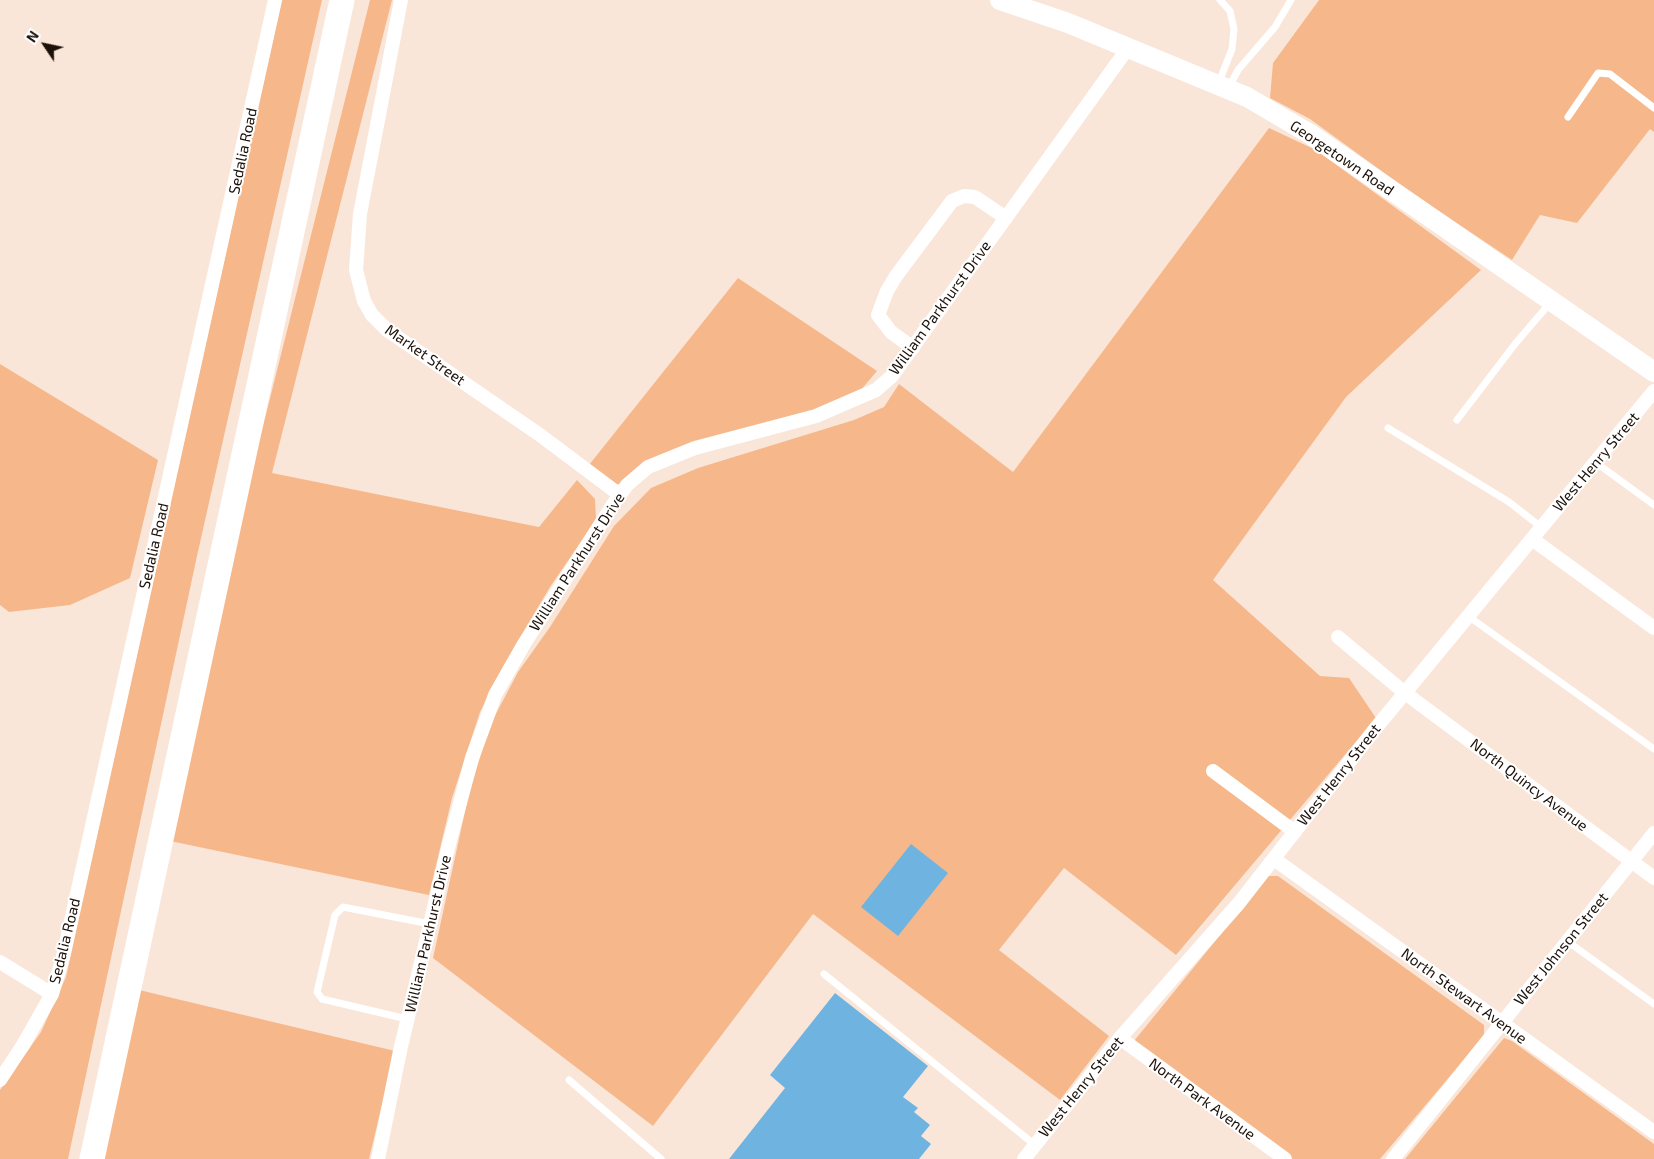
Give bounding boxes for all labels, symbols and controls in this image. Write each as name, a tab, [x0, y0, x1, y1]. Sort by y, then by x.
north arrow	[20, 20, 70, 70]
text: N	[22, 27, 42, 45]
street label: Sedalia Road	[225, 106, 261, 196]
street label: Georgetown Road	[1287, 117, 1397, 199]
street label: William Parkhurst Drive	[885, 237, 995, 379]
street label: Market Street	[381, 321, 469, 389]
street label: West Henry Street	[1549, 409, 1643, 515]
street label: William Parkhurst Drive	[525, 489, 629, 635]
street label: Sedalia Road	[135, 501, 173, 591]
street label: West Henry Street	[1294, 720, 1384, 830]
street label: North Quincy Avenue	[1467, 735, 1591, 835]
street label: William Parkhurst Drive	[401, 853, 455, 1015]
street label: West Johnson Street	[1510, 889, 1612, 1009]
street label: Sedalia Road	[46, 896, 84, 986]
street label: North Stewart Avenue	[1398, 944, 1530, 1048]
street label: West Henry Street	[1035, 1033, 1127, 1141]
street label: North Park Avenue	[1145, 1054, 1259, 1144]

